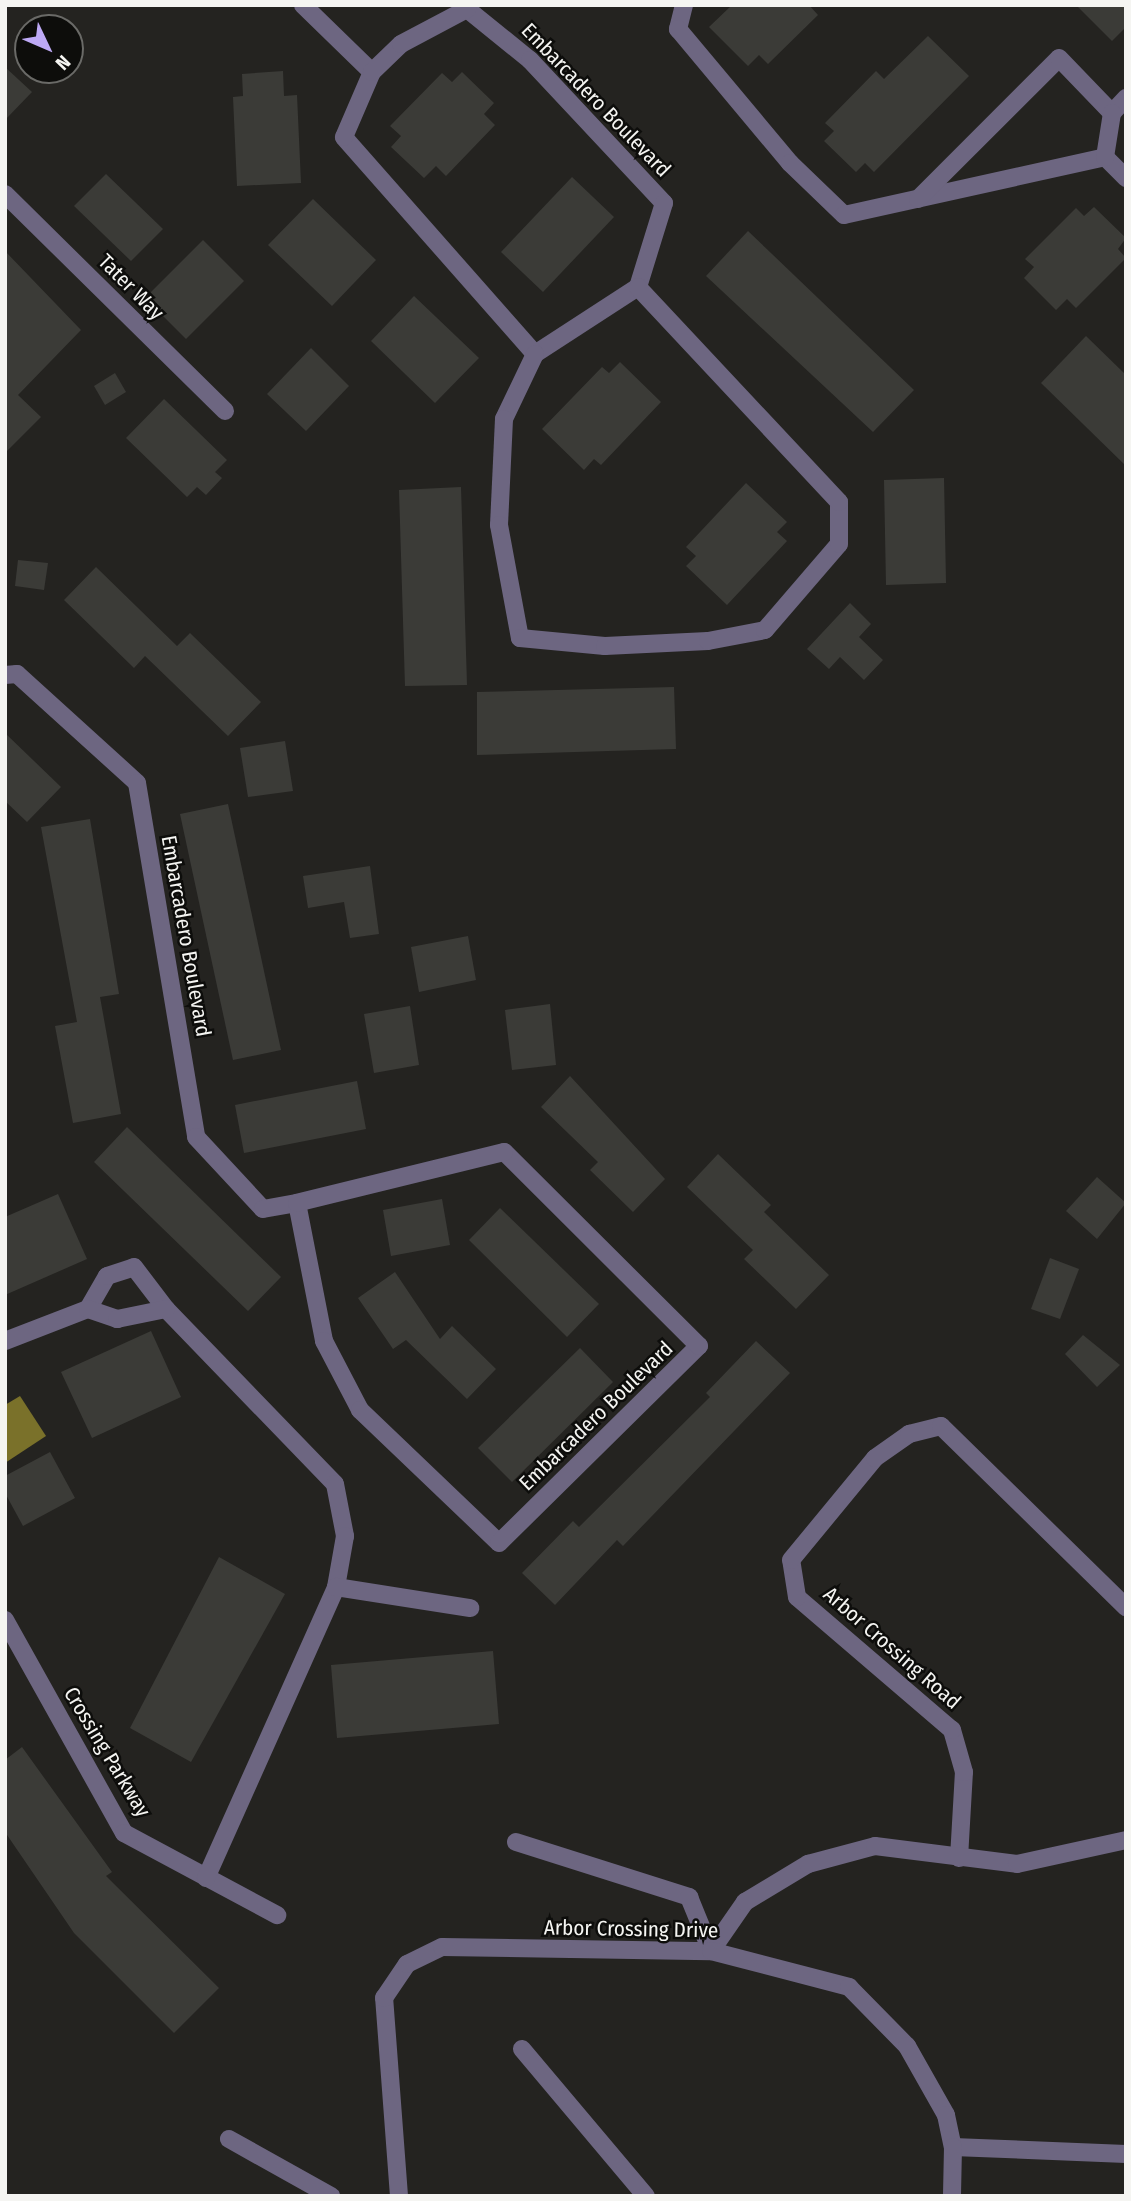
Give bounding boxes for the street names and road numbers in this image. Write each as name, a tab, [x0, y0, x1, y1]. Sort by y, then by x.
street label: Embarcadero Boulevard	[516, 18, 676, 182]
street label: Tater Way	[93, 249, 169, 325]
street label: Embarcadero Boulevard	[156, 833, 216, 1039]
street label: Embarcadero Boulevard	[514, 1336, 678, 1496]
street label: Arbor Crossing Road	[818, 1582, 966, 1714]
street label: Crossing Parkway	[58, 1682, 156, 1822]
street label: Arbor Crossing Drive	[544, 1915, 718, 1943]

